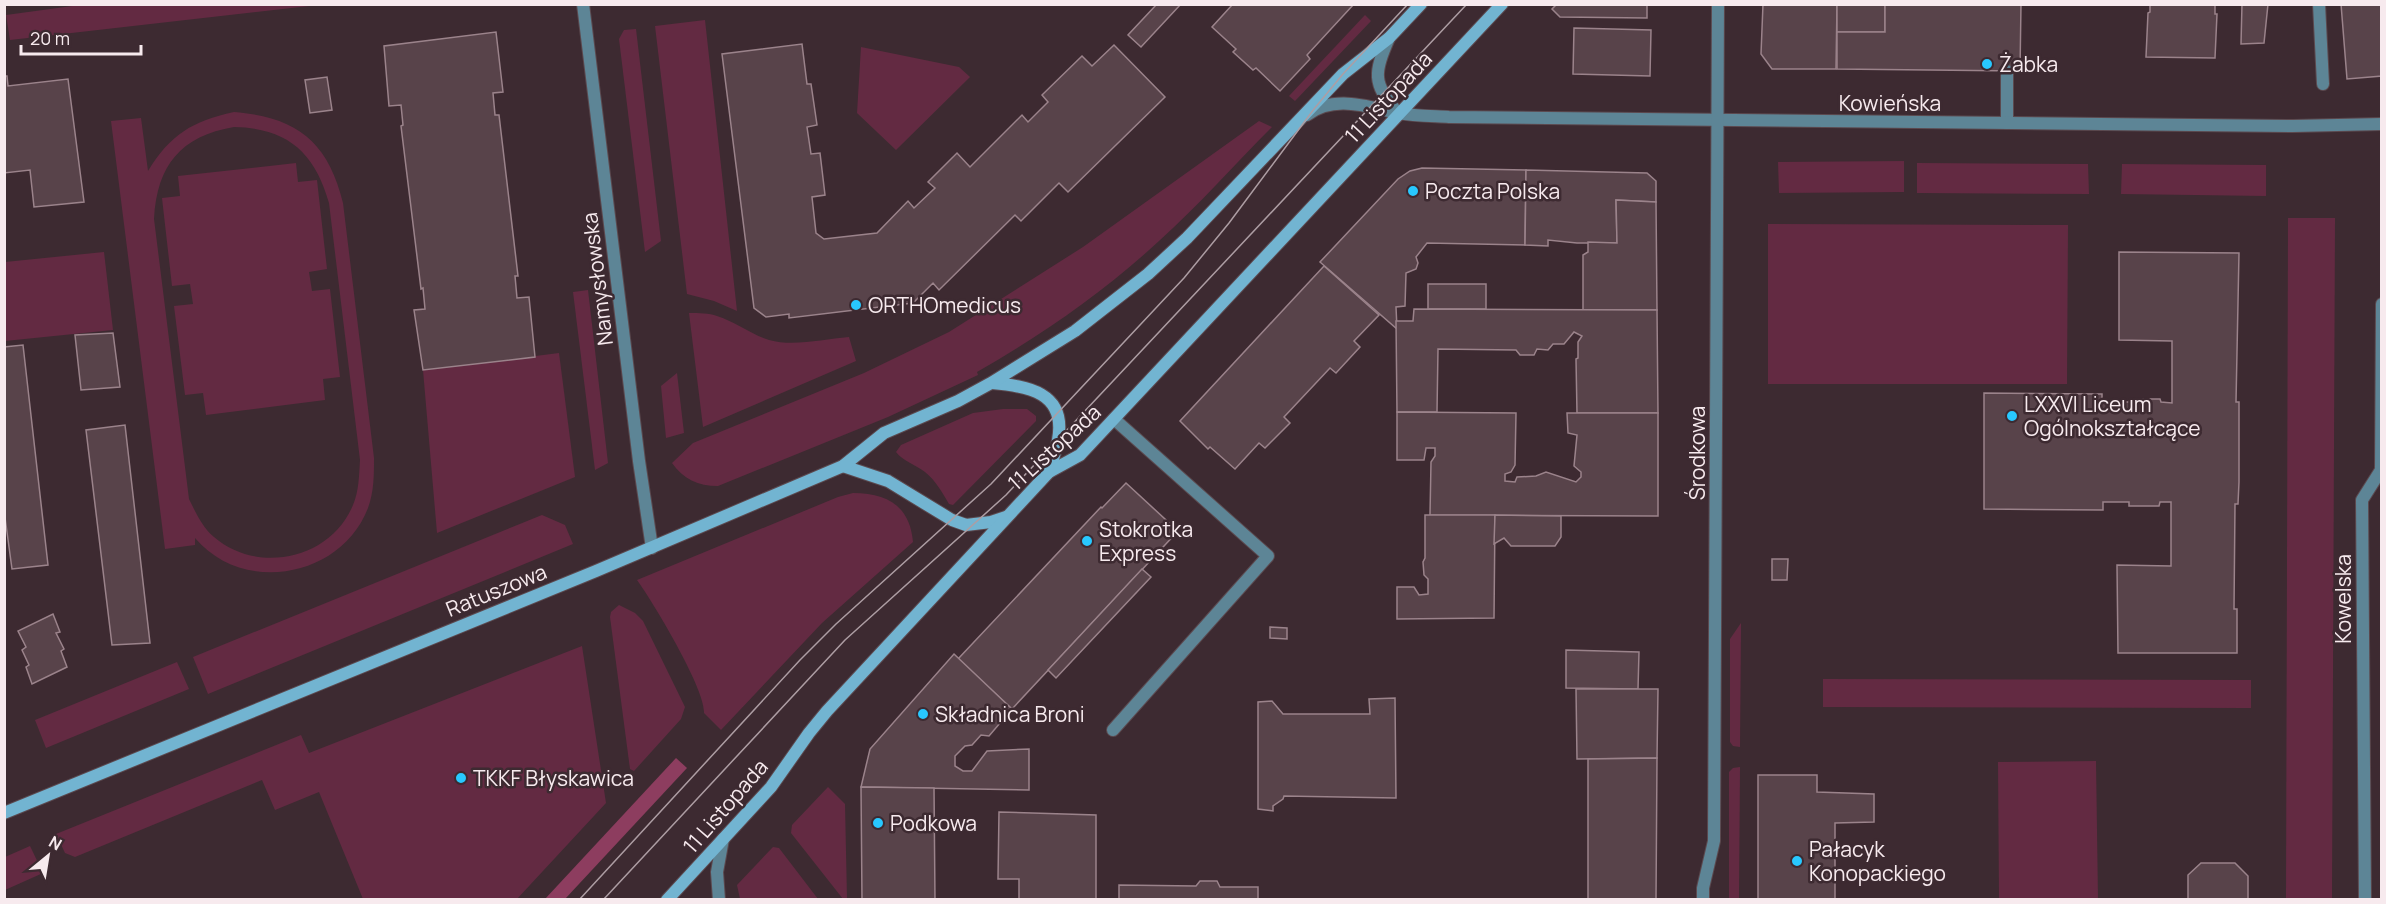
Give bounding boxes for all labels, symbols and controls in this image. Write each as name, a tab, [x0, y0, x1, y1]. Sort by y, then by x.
scale bar	[21, 18, 141, 56]
text: 20 m	[30, 26, 70, 50]
street label: 11 Listopada	[1338, 45, 1438, 149]
place label: Żabka	[1999, 50, 2058, 78]
marker: Żabka	[1980, 57, 1994, 71]
street label: Kowieńska	[1839, 89, 1941, 117]
place label: Poczta Polska	[1425, 177, 1560, 205]
marker: Poczta Polska	[1406, 184, 1420, 198]
street label: Namysłowska	[575, 211, 619, 347]
place label: ORTHOmedicus	[868, 291, 1021, 319]
marker: ORTHOmedicus	[849, 298, 863, 312]
place label: LXXVI Liceum Ogólnokształcące	[2024, 390, 2200, 442]
street label: 11 Listopada	[1002, 398, 1106, 496]
street label: Środkowa	[1683, 406, 1711, 500]
marker: LXXVI Liceum Ogólnokształcące	[2005, 409, 2019, 423]
place label: Stokrotka Express	[1099, 515, 1193, 567]
marker: Stokrotka Express	[1080, 534, 1094, 548]
street label: Kowelska	[2329, 554, 2357, 644]
street label: Ratuszowa	[441, 557, 551, 623]
place label: Składnica Broni	[935, 700, 1085, 728]
marker: Składnica Broni	[916, 707, 930, 721]
street label: 11 Listopada	[676, 753, 774, 859]
place label: TKKF Błyskawica	[473, 764, 634, 792]
marker: TKKF Błyskawica	[454, 771, 468, 785]
place label: Podkowa	[890, 809, 977, 837]
marker: Podkowa	[871, 816, 885, 830]
north arrow	[18, 826, 78, 886]
text: N	[45, 831, 66, 855]
place label: Pałacyk Konopackiego	[1809, 835, 1946, 887]
marker: Pałacyk Konopackiego	[1790, 854, 1804, 868]

